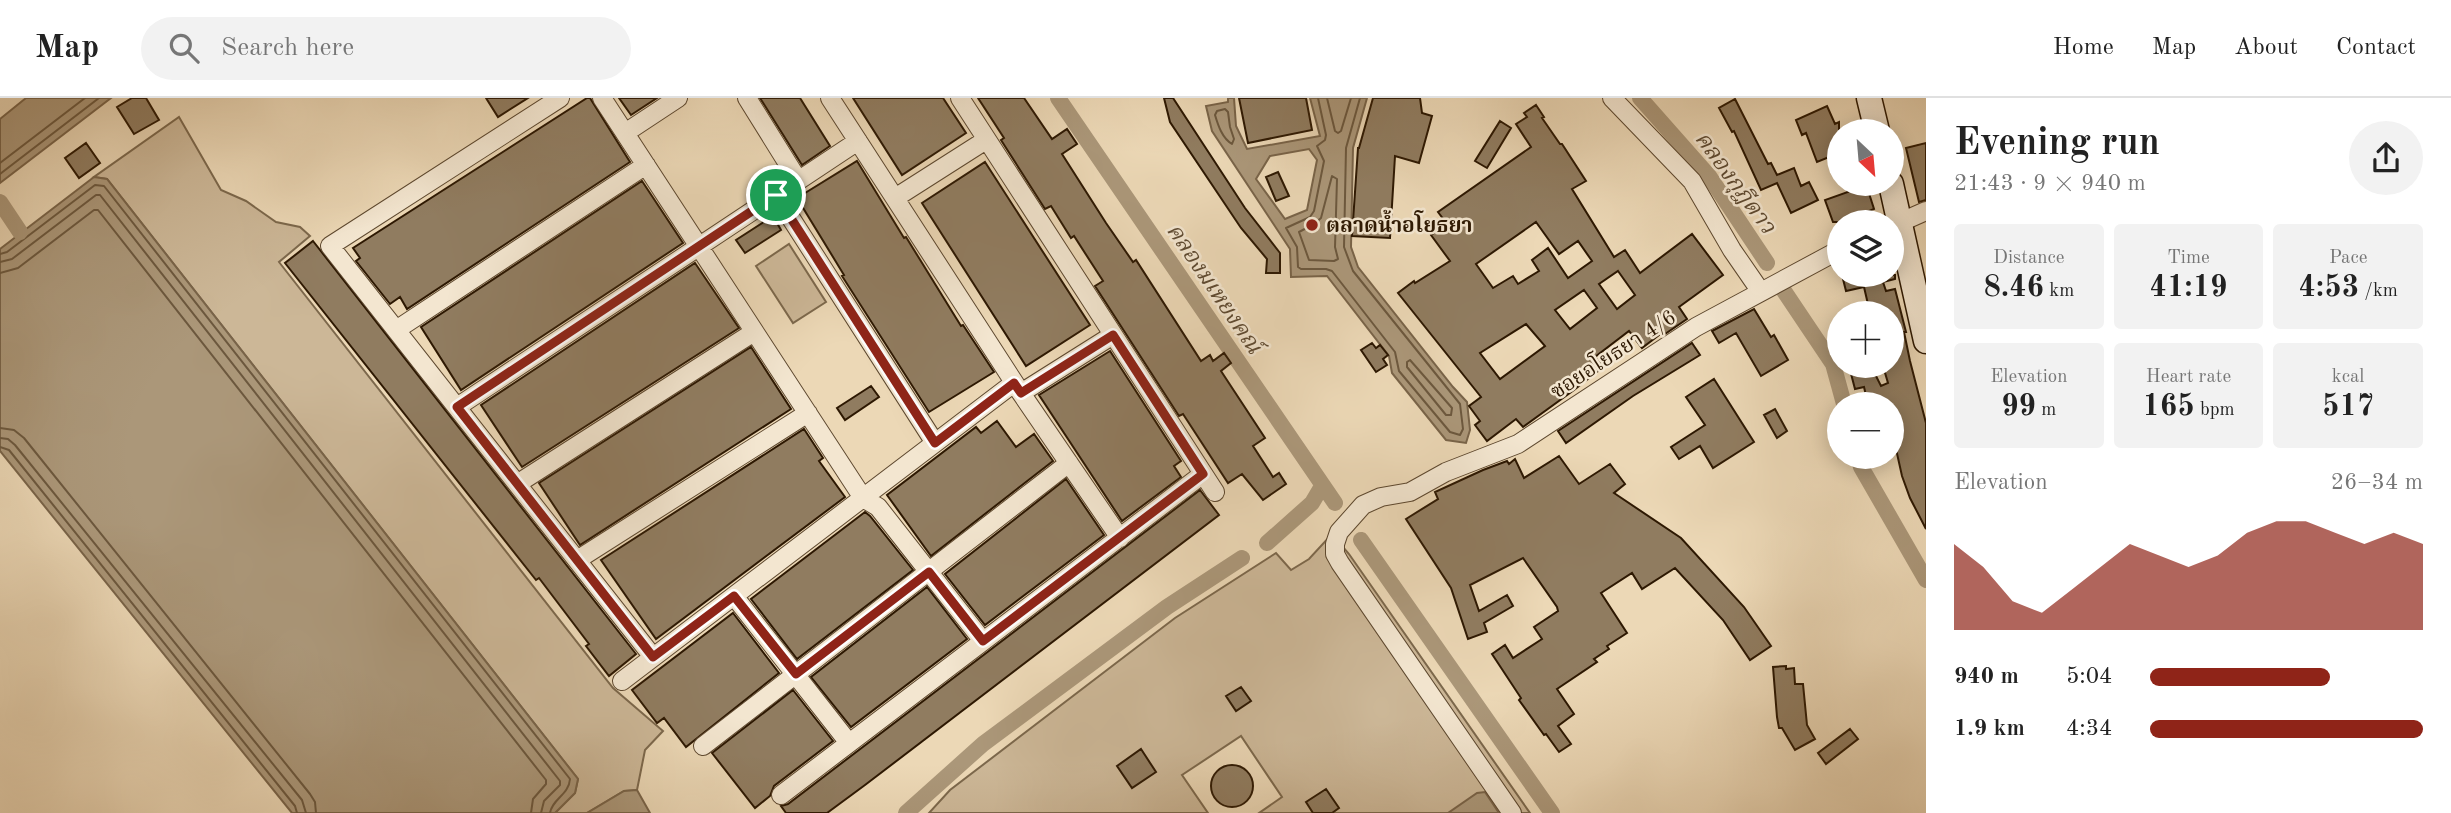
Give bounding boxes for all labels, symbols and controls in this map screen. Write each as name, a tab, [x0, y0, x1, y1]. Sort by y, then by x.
search box	[141, 17, 631, 80]
icon: search	[165, 29, 203, 67]
text: Map	[35, 32, 99, 65]
text: Search here	[221, 35, 354, 61]
text: Home	[2053, 36, 2114, 60]
text: Map	[2152, 36, 2196, 60]
text: About	[2234, 36, 2298, 60]
text: Contact	[2336, 36, 2416, 60]
north arrow	[1827, 119, 1904, 196]
map controls	[1827, 119, 1904, 469]
button: share	[2349, 121, 2423, 195]
text: Evening run	[1954, 125, 2160, 163]
water label: คลองกุฎีดาว	[1689, 127, 1781, 240]
pin	[746, 165, 806, 225]
text: 21:43 · 9 × 940 m	[1954, 172, 2146, 195]
icon: arrive	[757, 176, 795, 214]
place label: ตลาดน้ำอโยธยา	[1326, 209, 1473, 237]
button: layers	[1827, 210, 1904, 287]
marker: ตลาดน้ำอโยธยา	[1304, 217, 1320, 233]
water label: คลองมเหยงคณ์	[1162, 218, 1270, 360]
text: Distance	[1993, 249, 2065, 268]
text: Time	[2167, 249, 2210, 268]
text: Pace	[2329, 249, 2367, 268]
text: 8.46	[1983, 273, 2044, 303]
text: 41:19	[2149, 273, 2227, 303]
text: 4:53	[2298, 273, 2359, 303]
text: km	[2044, 282, 2074, 301]
text: /km	[2359, 282, 2398, 301]
button: +	[1827, 301, 1904, 378]
street label: ซอยอโยธยา 4/6	[1544, 302, 1680, 403]
text: Elevation	[1990, 368, 2067, 387]
text: Heart rate	[2146, 368, 2231, 387]
text: kcal	[2332, 368, 2365, 387]
button: −	[1827, 392, 1904, 469]
text: 99	[2001, 392, 2036, 422]
text: 165	[2142, 392, 2195, 422]
text: 517	[2322, 392, 2374, 422]
text: m	[2036, 401, 2056, 420]
text: bpm	[2195, 401, 2235, 420]
text: Elevation	[1954, 471, 2048, 494]
text: 26–34 m	[2331, 471, 2423, 494]
text: 940 m	[1954, 665, 2019, 688]
text: 5:04	[2066, 665, 2112, 688]
text: 1.9 km	[1954, 717, 2025, 740]
text: 4:34	[2066, 717, 2112, 740]

